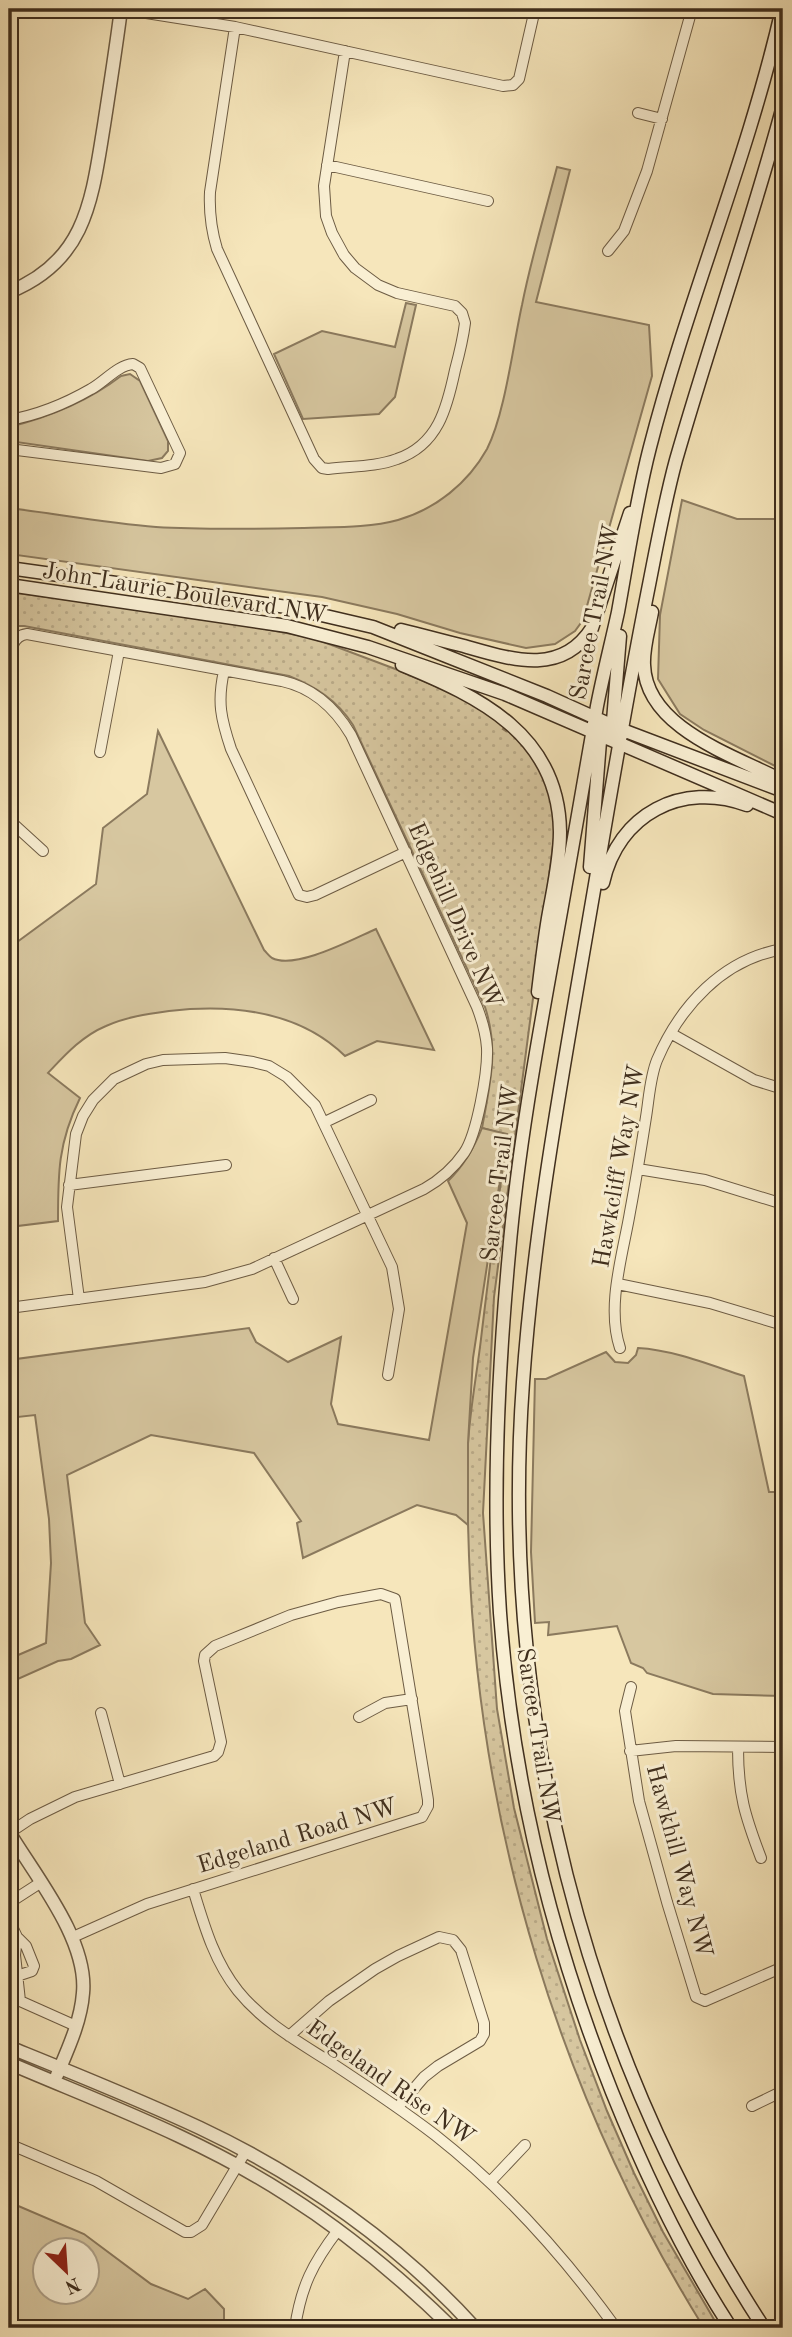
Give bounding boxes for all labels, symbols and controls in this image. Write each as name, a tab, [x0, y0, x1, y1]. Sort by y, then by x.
street label: Sarcee Trail NW	[567, 522, 625, 702]
street label: John Laurie Boulevard NW	[40, 560, 329, 628]
street label: Edgehill Drive NW	[402, 819, 506, 1013]
street label: Hawkcliff Way NW	[590, 1062, 650, 1270]
street label: Sarcee Trail NW	[478, 1083, 524, 1263]
street label: Sarcee Trail NW	[511, 1646, 563, 1827]
street label: Hawkhill Way NW	[641, 1762, 716, 1961]
street label: Edgeland Road NW	[195, 1795, 401, 1879]
street label: Edgeland Rise NW	[301, 2017, 479, 2151]
north arrow	[32, 2236, 102, 2306]
text: N	[61, 2272, 83, 2296]

